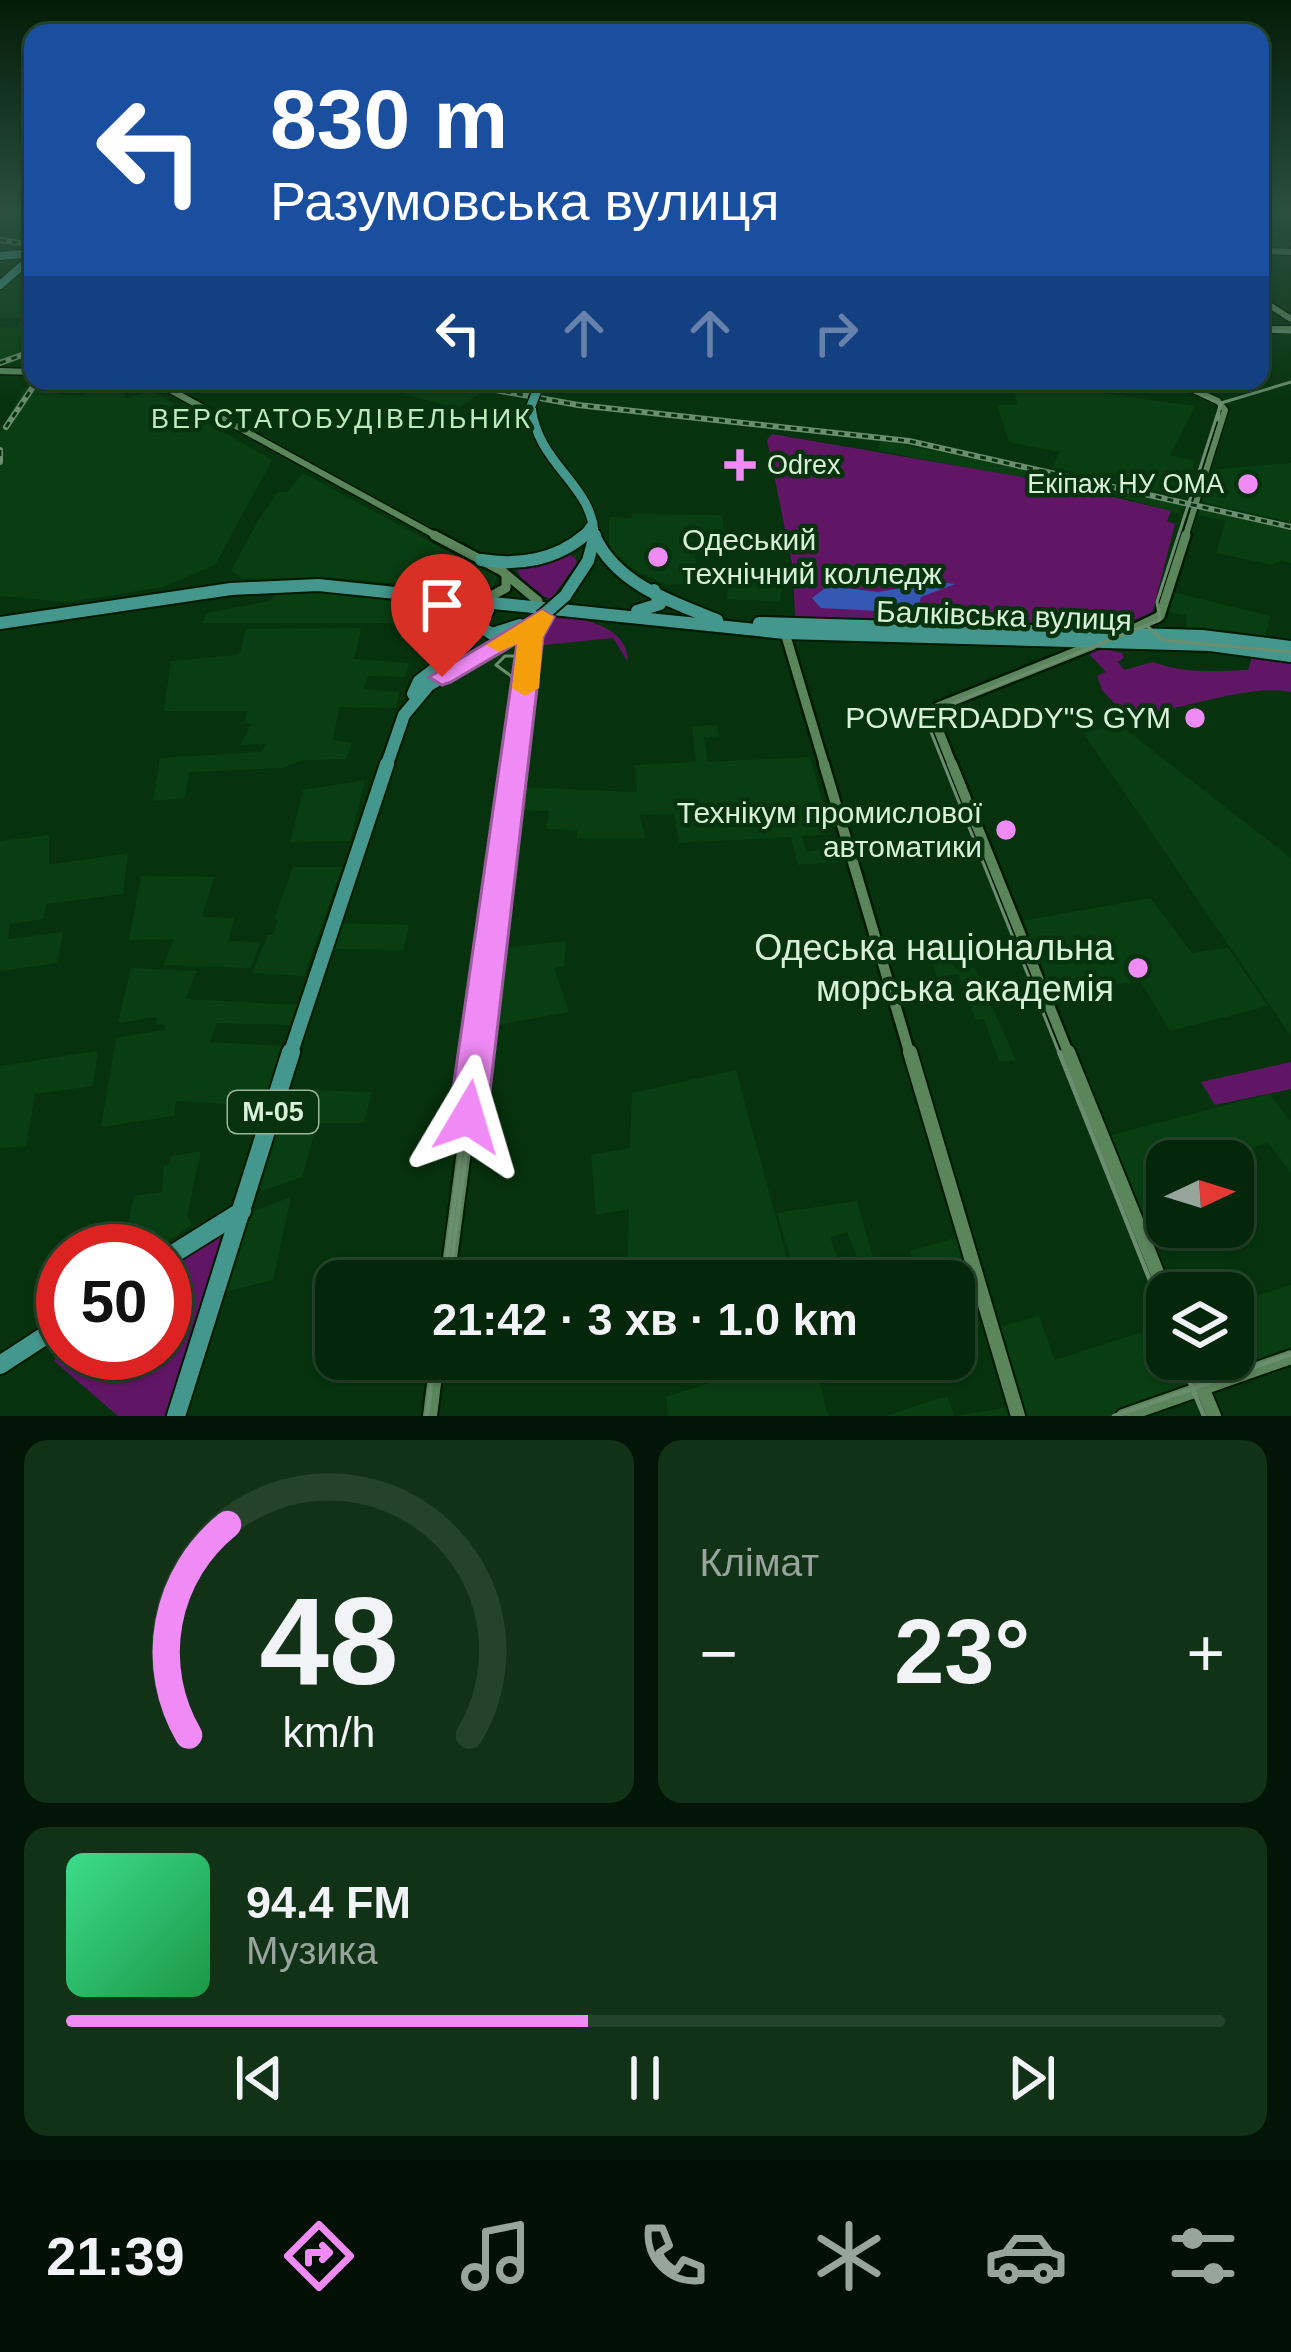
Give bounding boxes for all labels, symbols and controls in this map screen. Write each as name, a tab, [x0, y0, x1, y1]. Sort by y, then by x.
icon: left	[72, 72, 228, 228]
text: 830 m	[270, 72, 508, 166]
text: Разумовська вулиця	[270, 171, 780, 231]
icon: left	[425, 300, 491, 366]
icon: ahead	[551, 300, 617, 366]
icon: ahead	[677, 300, 743, 366]
icon: right	[803, 300, 869, 366]
district label: ВЕРСТАТОБУДІВЕЛЬНИК	[151, 404, 533, 434]
marker: Odrex	[724, 449, 756, 481]
place label: Odrex	[767, 450, 841, 480]
place label: Екіпаж НУ ОМА	[1027, 469, 1224, 499]
marker: Екіпаж НУ ОМА	[1235, 471, 1261, 497]
place label: Одеський технічний колледж	[682, 523, 942, 590]
marker: Одеський технічний колледж	[645, 544, 671, 570]
pin	[391, 554, 493, 677]
icon: arrive	[409, 572, 475, 638]
street label: Балківська вулиця	[876, 595, 1133, 636]
place label: POWERDADDY"S GYM	[845, 701, 1171, 734]
marker: POWERDADDY"S GYM	[1182, 705, 1208, 731]
place label: Технікум промислової автоматики	[677, 796, 983, 863]
marker: Технікум промислової автоматики	[993, 817, 1019, 843]
place label: Одеська національна морська академія	[754, 927, 1115, 1009]
marker: Одеська національна морська академія	[1125, 955, 1151, 981]
position arrow	[405, 1054, 531, 1180]
road number: М-05	[228, 1091, 318, 1133]
north arrow	[1146, 1140, 1254, 1248]
map controls	[1146, 1140, 1254, 1380]
speed limit sign: 50	[36, 1224, 192, 1380]
button: layers	[1146, 1272, 1254, 1380]
text: 21:42 · 3 хв · 1.0 km	[432, 1294, 858, 1345]
text: Клімат	[700, 1541, 819, 1584]
text: 48	[259, 1571, 398, 1710]
text: 23°	[894, 1602, 1030, 1702]
text: −	[700, 1616, 738, 1690]
text: +	[1186, 1616, 1225, 1690]
text: km/h	[282, 1707, 375, 1755]
text: 94.4 FM	[246, 1877, 411, 1928]
text: Музика	[246, 1929, 378, 1972]
icon: previous	[226, 2045, 292, 2111]
icon: pause	[612, 2045, 678, 2111]
icon: next	[999, 2045, 1065, 2111]
icon: directions	[277, 2214, 361, 2298]
icon: music	[454, 2214, 538, 2298]
icon: phone	[631, 2214, 715, 2298]
icon: climate	[807, 2214, 891, 2298]
icon: car	[984, 2214, 1068, 2298]
icon: filters	[1161, 2214, 1245, 2298]
text: 21:39	[46, 2226, 184, 2286]

